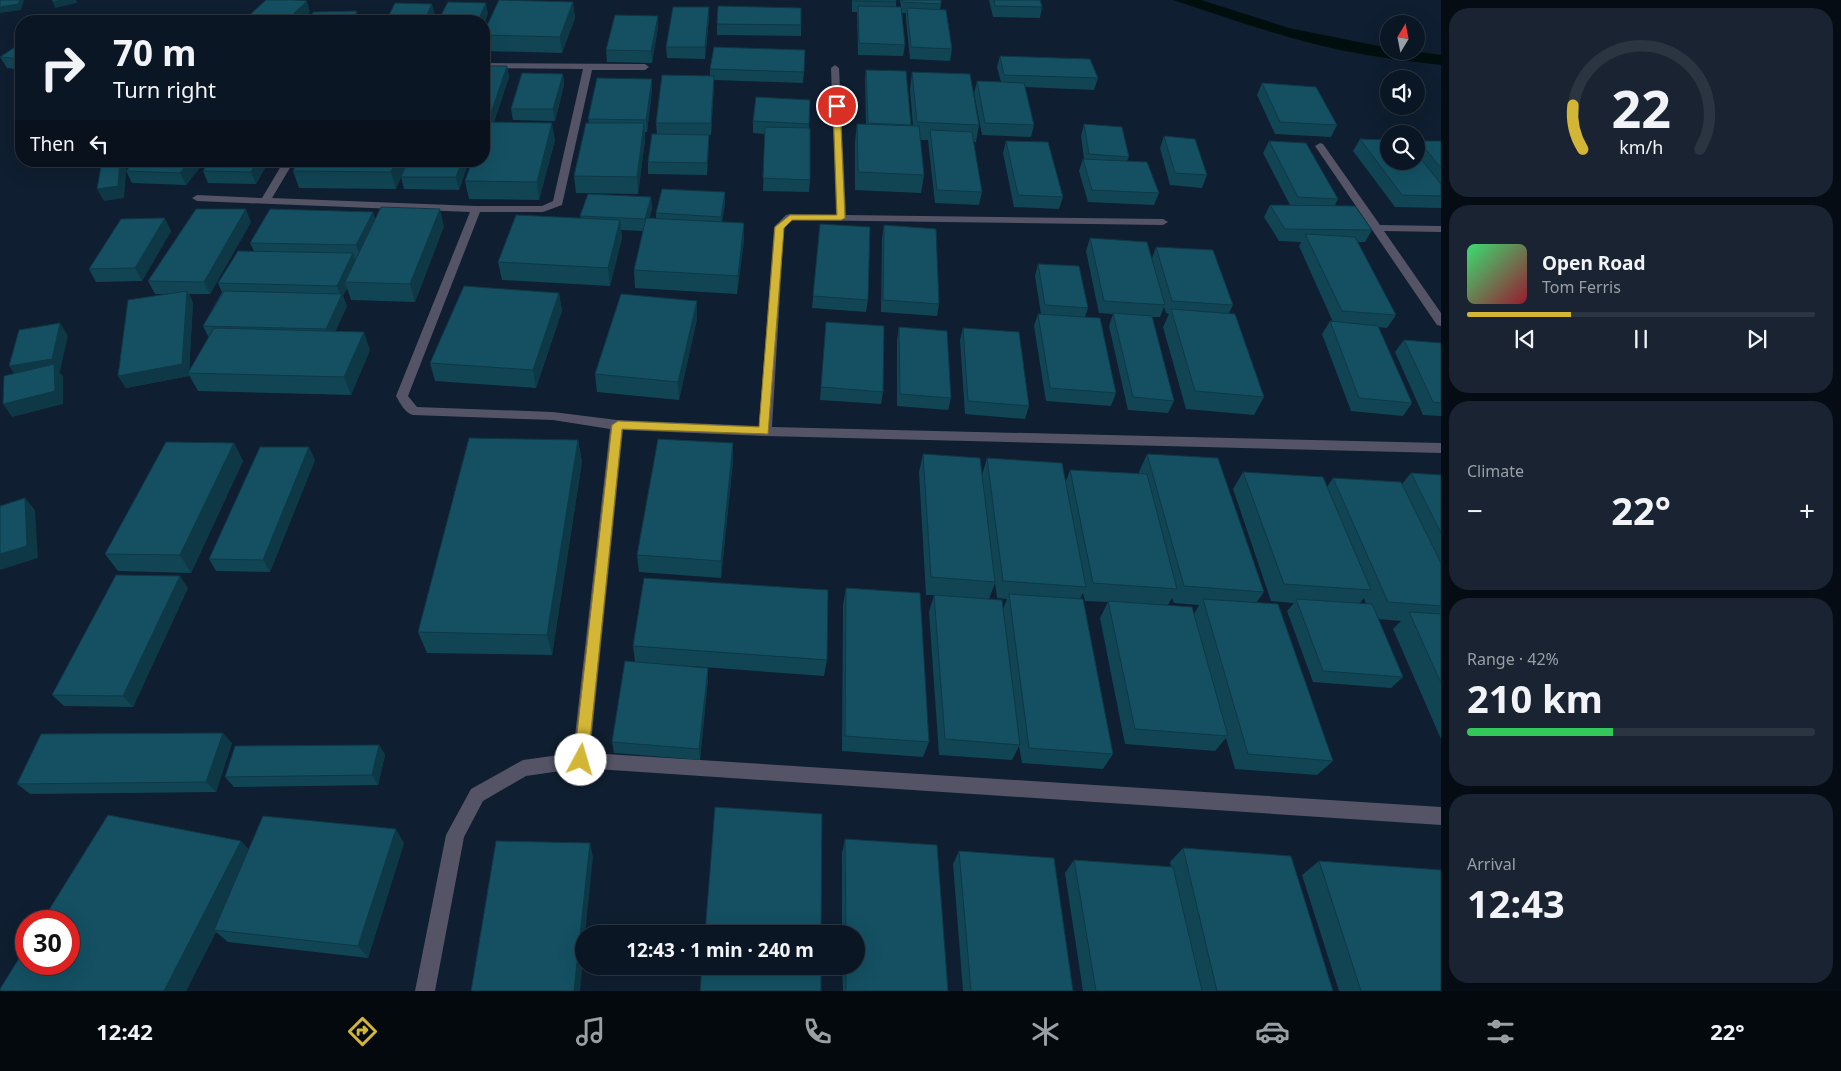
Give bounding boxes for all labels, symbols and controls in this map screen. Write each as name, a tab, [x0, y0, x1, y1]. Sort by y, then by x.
north arrow	[1380, 15, 1425, 60]
map controls	[1380, 15, 1425, 170]
text: 70 m	[113, 29, 196, 76]
icon: right	[30, 35, 95, 100]
button: sound	[1380, 70, 1425, 115]
text: 22	[1611, 72, 1671, 143]
text: Turn right	[113, 74, 216, 104]
pin	[816, 85, 858, 127]
icon: arrive	[823, 92, 851, 120]
button: search	[1380, 125, 1425, 170]
icon: left	[85, 130, 113, 158]
text: Then	[30, 131, 75, 157]
text: km/h	[1619, 135, 1663, 159]
text: Open Road	[1542, 250, 1645, 276]
text: Tom Ferris	[1542, 276, 1621, 298]
icon: previous	[1511, 325, 1539, 353]
icon: pause	[1627, 325, 1655, 353]
icon: next	[1743, 325, 1771, 353]
text: Climate	[1467, 460, 1524, 482]
text: 22°	[1611, 484, 1671, 536]
text: −	[1467, 491, 1483, 529]
text: +	[1799, 491, 1815, 529]
text: Range · 42%	[1467, 648, 1559, 670]
text: 210 km	[1467, 672, 1603, 724]
position arrow	[554, 733, 606, 785]
text: Arrival	[1467, 853, 1516, 875]
text: 12:43	[1467, 877, 1565, 929]
speed limit sign: 30	[15, 910, 80, 975]
text: 12:43 · 1 min · 240 m	[626, 937, 814, 963]
icon: directions	[345, 1014, 380, 1049]
icon: music	[573, 1014, 608, 1049]
icon: phone	[800, 1014, 835, 1049]
icon: climate	[1028, 1014, 1063, 1049]
icon: car	[1255, 1014, 1290, 1049]
icon: filters	[1483, 1014, 1518, 1049]
text: 12:42	[96, 1016, 153, 1046]
text: 22°	[1710, 1016, 1745, 1046]

